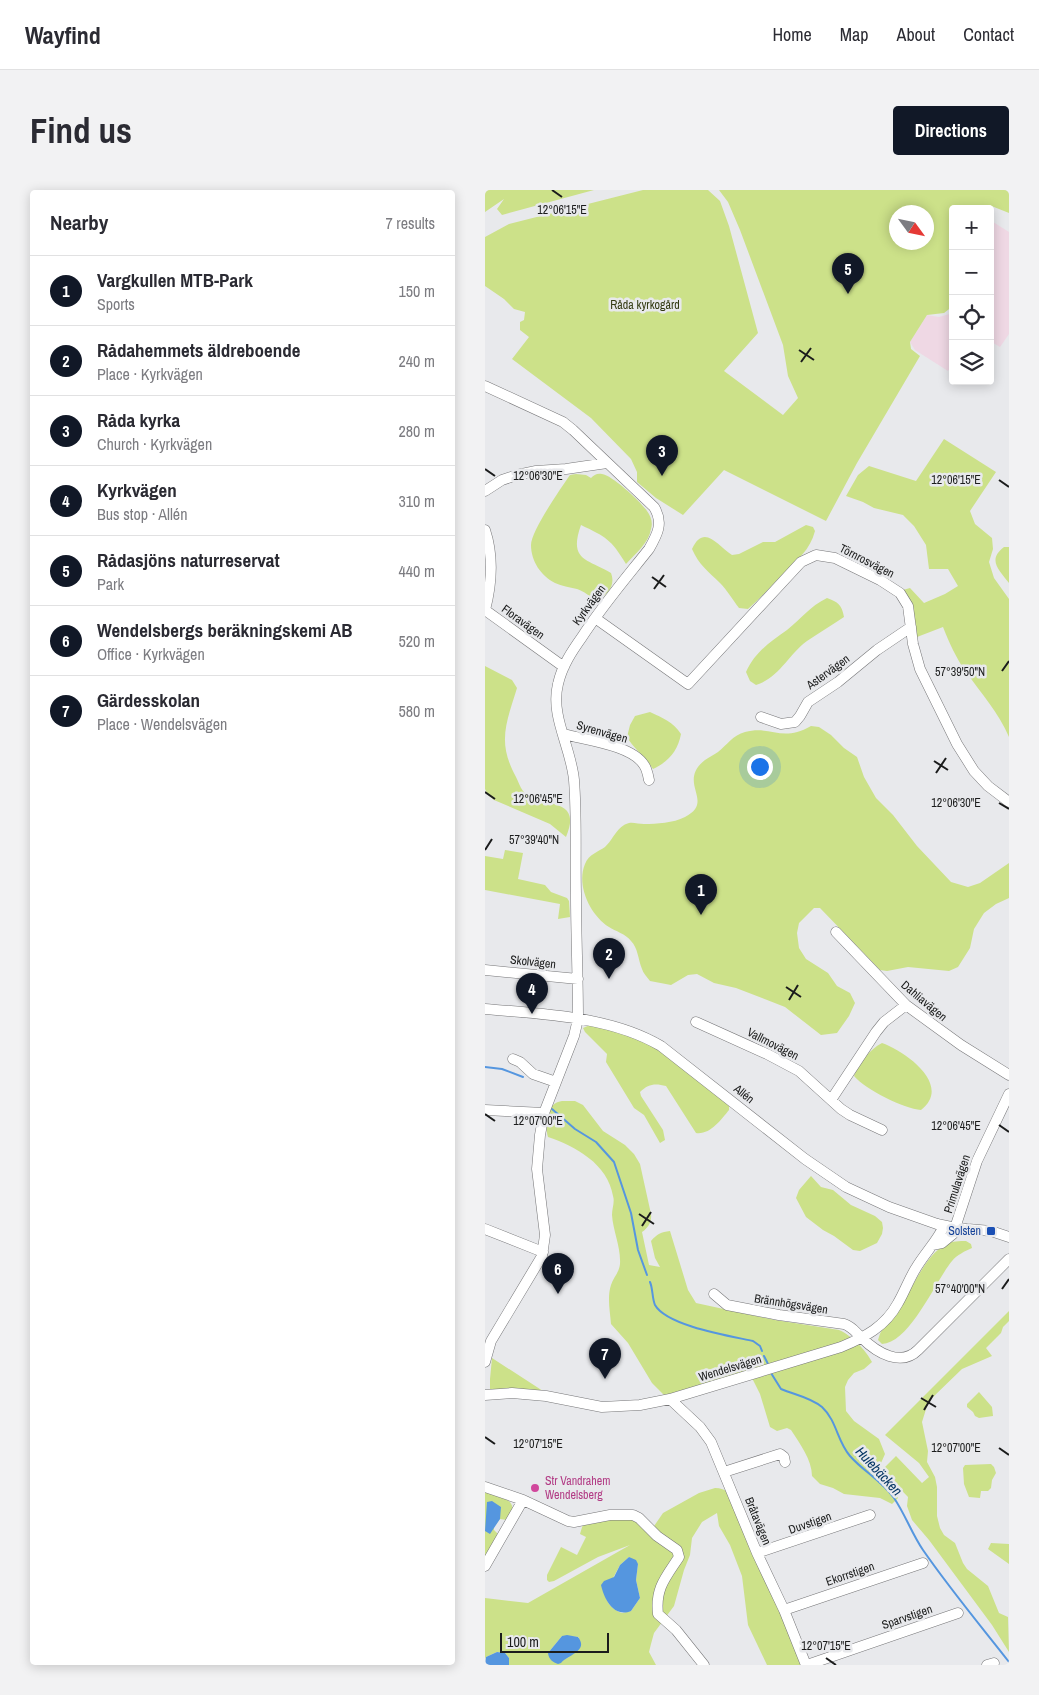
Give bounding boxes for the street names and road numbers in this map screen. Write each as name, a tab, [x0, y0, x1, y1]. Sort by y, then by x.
street label: Törnrosvägen	[837, 540, 897, 582]
street label: Kyrkvägen	[569, 581, 609, 629]
street label: Floravägen	[498, 601, 548, 643]
street label: Astervägen	[802, 651, 853, 694]
street label: Syrenvägen	[575, 717, 629, 747]
street label: Skolvägen	[509, 952, 557, 972]
street label: Dahliavägen	[898, 977, 950, 1025]
street label: Vallmovägen	[744, 1024, 802, 1064]
street label: Allén	[730, 1080, 758, 1107]
street label: Primulavägen	[940, 1153, 974, 1215]
street label: Brännhögsvägen	[753, 1290, 829, 1318]
street label: Wendelsvägen	[697, 1351, 763, 1385]
street label: Bråtavägen	[741, 1495, 775, 1547]
street label: Duvstigen	[786, 1508, 834, 1538]
street label: Ekorrstigen	[824, 1558, 876, 1590]
street label: Sparvstigen	[880, 1601, 934, 1633]

